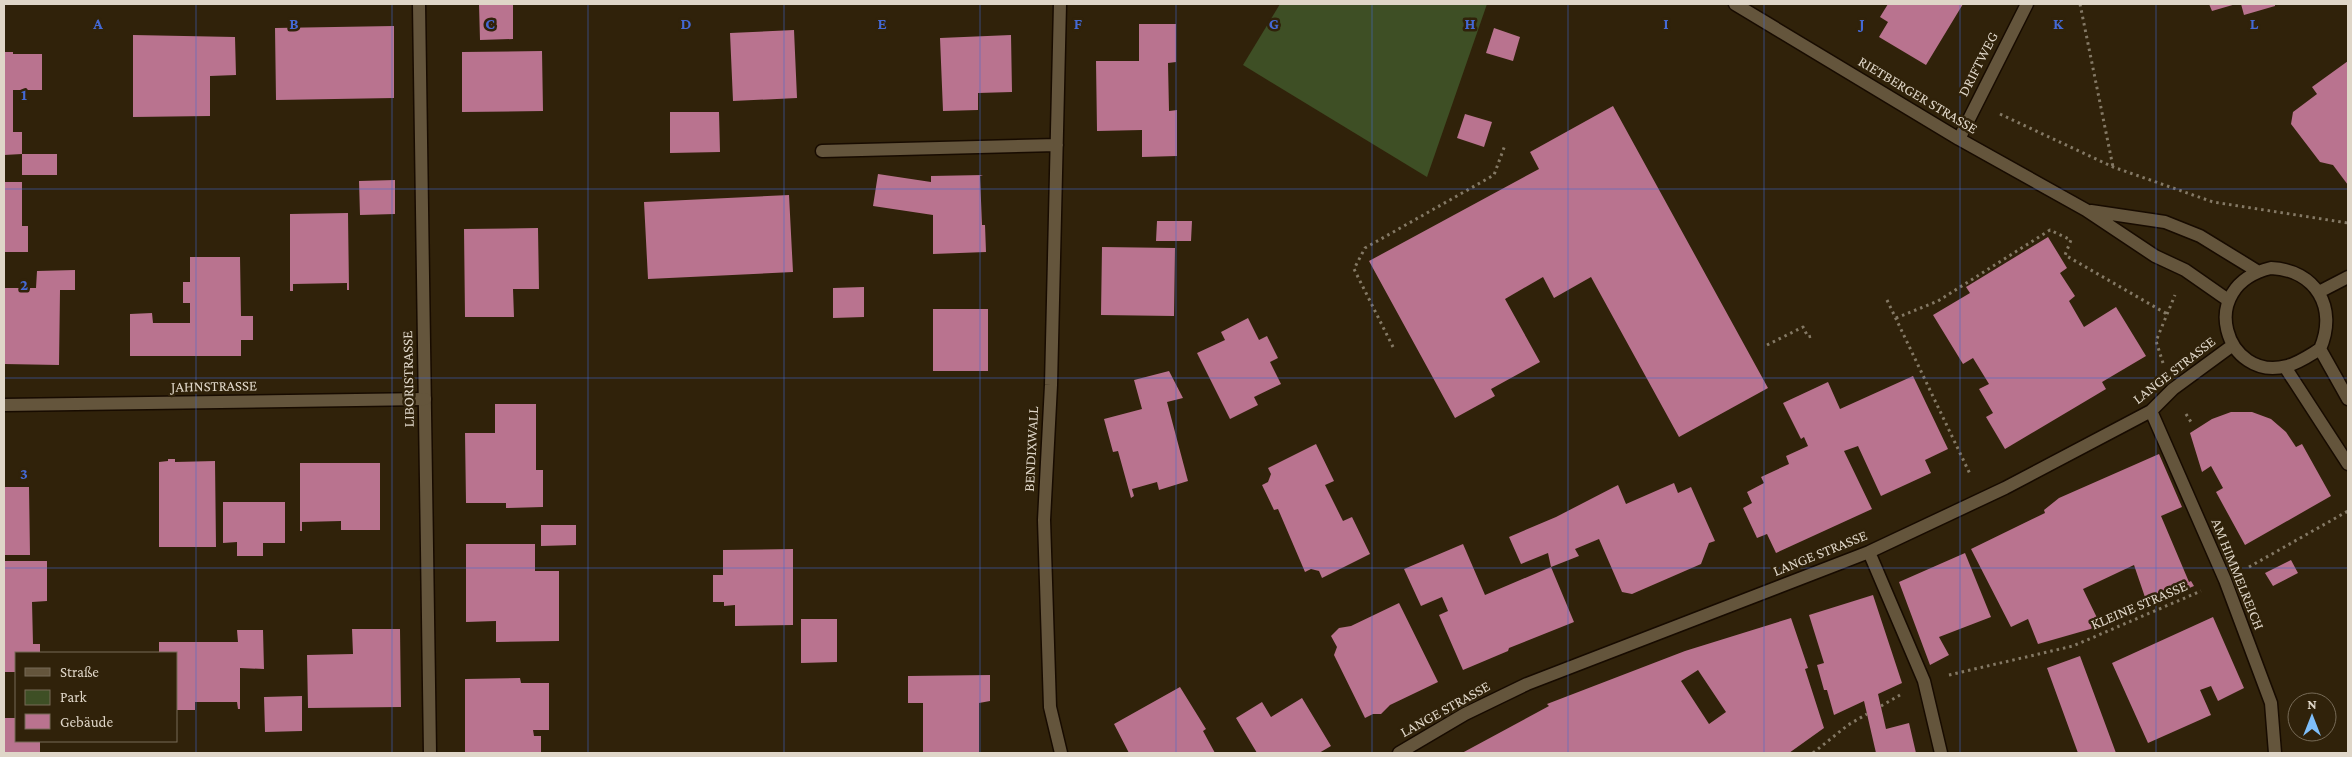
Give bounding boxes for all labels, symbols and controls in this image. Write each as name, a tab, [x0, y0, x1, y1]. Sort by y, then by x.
text: A	[92, 15, 103, 32]
text: B	[289, 15, 299, 32]
text: C	[485, 15, 495, 32]
text: D	[680, 15, 692, 32]
text: E	[877, 15, 887, 32]
text: F	[1074, 15, 1083, 32]
text: G	[1269, 15, 1279, 32]
text: H	[1465, 15, 1476, 32]
text: I	[1663, 15, 1669, 32]
text: J	[1857, 15, 1865, 32]
text: K	[2053, 15, 2064, 32]
text: L	[2250, 15, 2259, 32]
street label: DRIFTWEG	[1955, 29, 2001, 99]
street label: RIETBERGER STRASSE	[1856, 53, 1980, 137]
text: 1	[21, 86, 27, 103]
text: 2	[20, 276, 28, 293]
street label: LIBORISTRASSE	[399, 330, 417, 428]
street label: LANGE STRASSE	[2130, 333, 2218, 407]
street label: JAHNSTRASSE	[169, 377, 257, 396]
street label: BENDIXWALL	[1021, 405, 1041, 492]
text: 3	[20, 465, 28, 482]
street label: AM HIMMELREICH	[2208, 516, 2268, 632]
street label: LANGE STRASSE	[1771, 527, 1869, 579]
street label: KLEINE STRASSE	[2088, 577, 2190, 633]
legend	[15, 652, 178, 742]
text: Straße	[60, 664, 99, 680]
street label: LANGE STRASSE	[1397, 678, 1493, 740]
text: Park	[60, 689, 87, 705]
north arrow	[2287, 692, 2337, 742]
text: N	[2307, 696, 2317, 712]
text: Gebäude	[60, 714, 114, 730]

